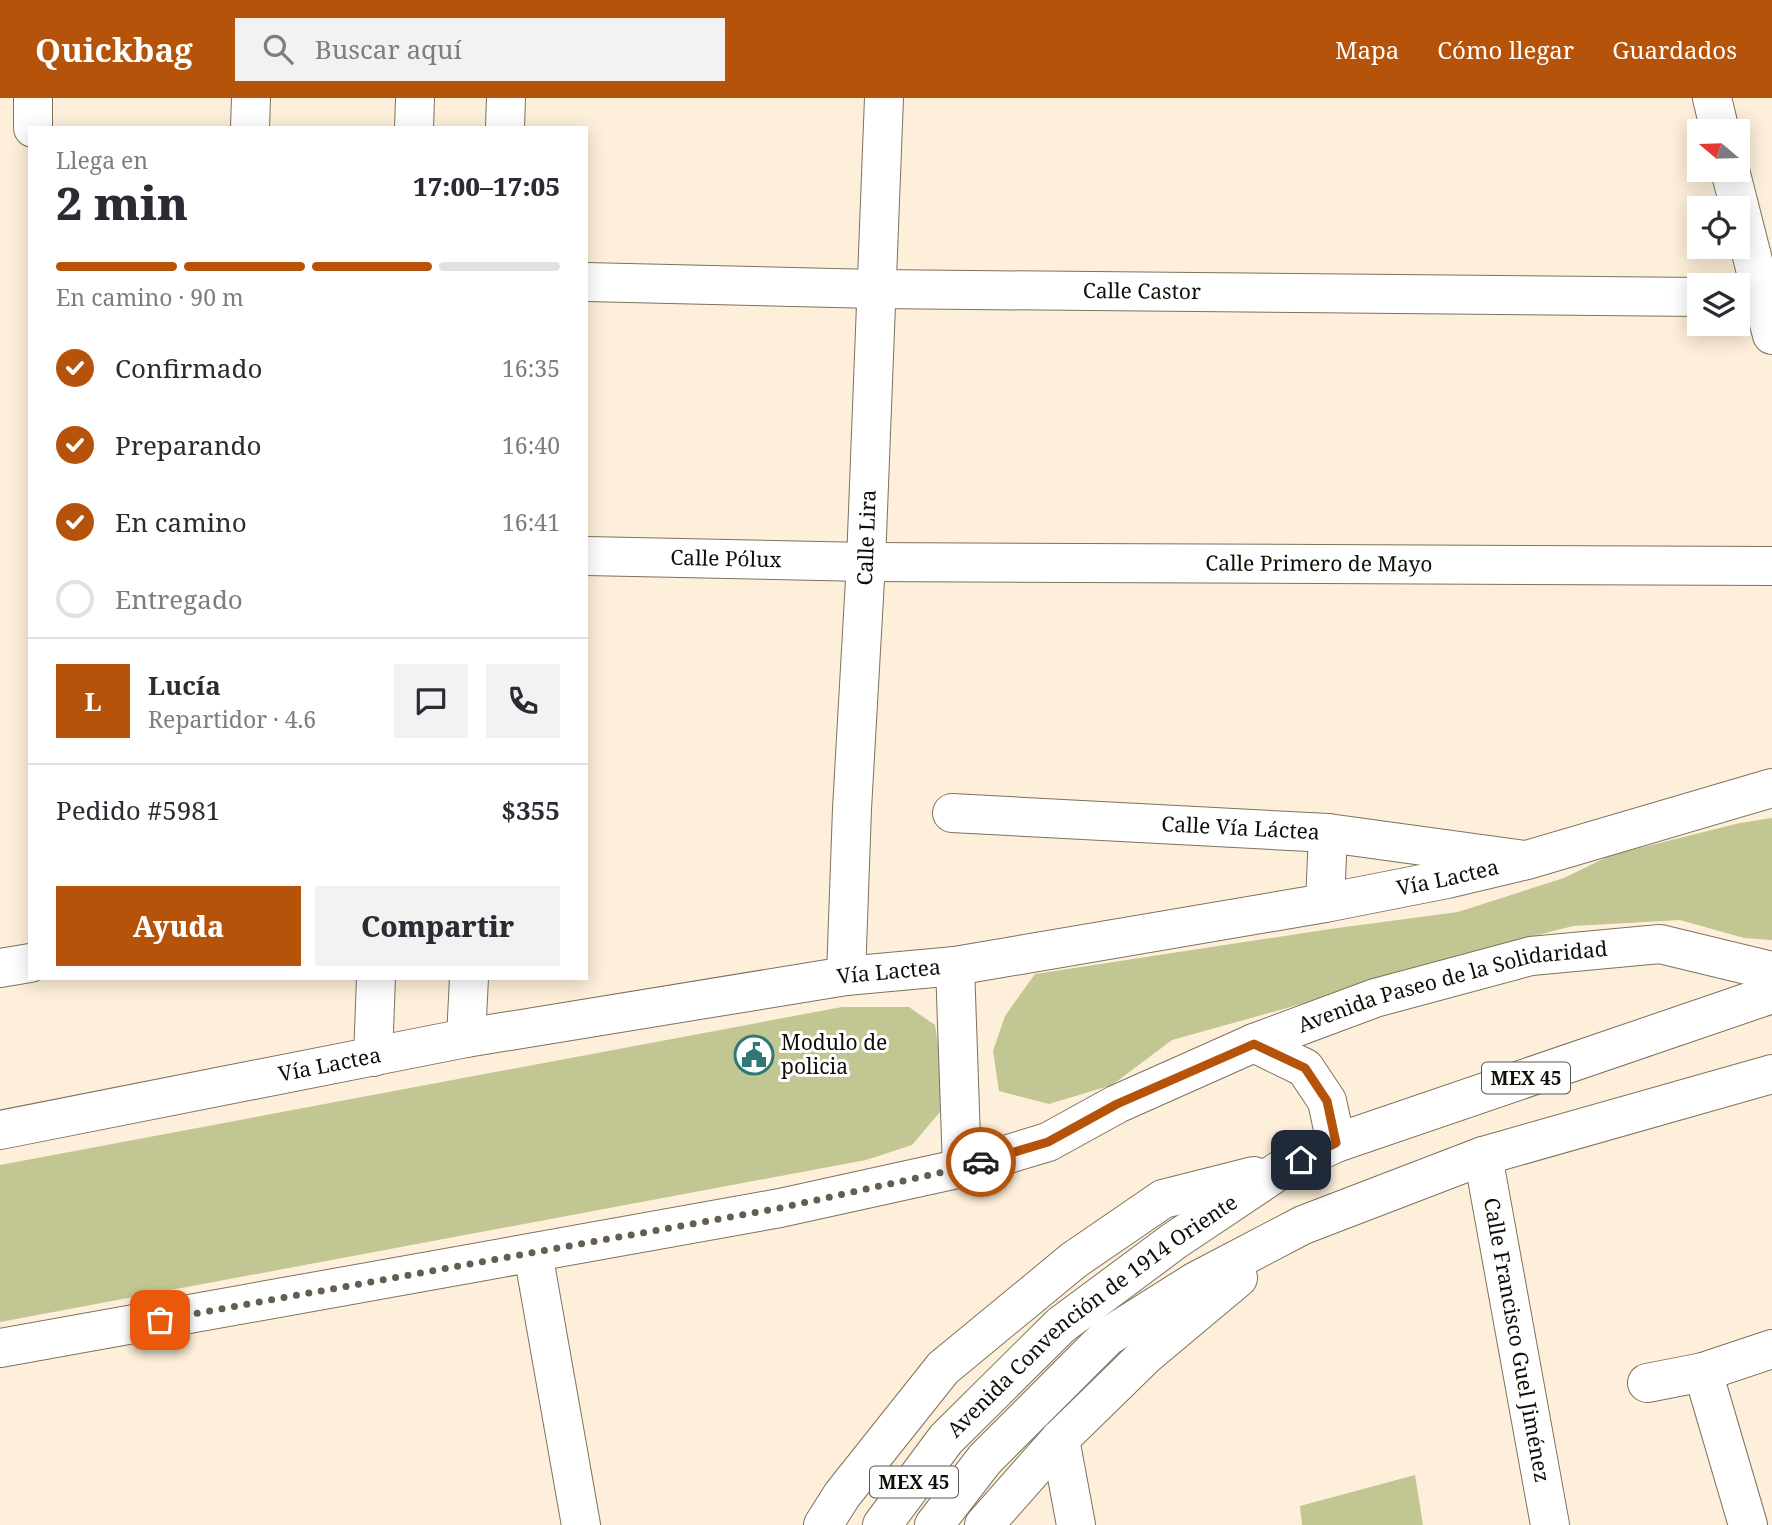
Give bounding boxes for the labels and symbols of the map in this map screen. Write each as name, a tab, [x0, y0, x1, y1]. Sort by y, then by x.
north arrow	[1687, 119, 1750, 182]
street label: Calle Castor	[1083, 276, 1201, 305]
street label: Calle Lira	[850, 489, 882, 586]
street label: Calle Pólux	[670, 543, 783, 573]
street label: Calle Primero de Mayo	[1205, 548, 1433, 578]
street label: Calle Vía Láctea	[1161, 809, 1321, 846]
street label: Vía Lactea	[1394, 852, 1501, 902]
street label: Avenida Paseo de la Solidaridad	[1294, 934, 1609, 1039]
street label: Vía Lactea	[835, 952, 942, 990]
place label: Modulo de policia	[781, 1028, 887, 1080]
public building icon: Modulo de policia	[733, 1034, 775, 1076]
street label: Vía Lactea	[276, 1040, 383, 1088]
road number: MEX 45	[1482, 1062, 1570, 1094]
courier	[946, 1127, 1016, 1197]
pin	[1271, 1130, 1331, 1190]
street label: Avenida Convención de 1914 Oriente	[941, 1188, 1242, 1443]
street label: Calle Francisco Guel Jiménez	[1478, 1195, 1557, 1484]
pin	[130, 1290, 190, 1350]
road number: MEX 45	[870, 1466, 958, 1498]

